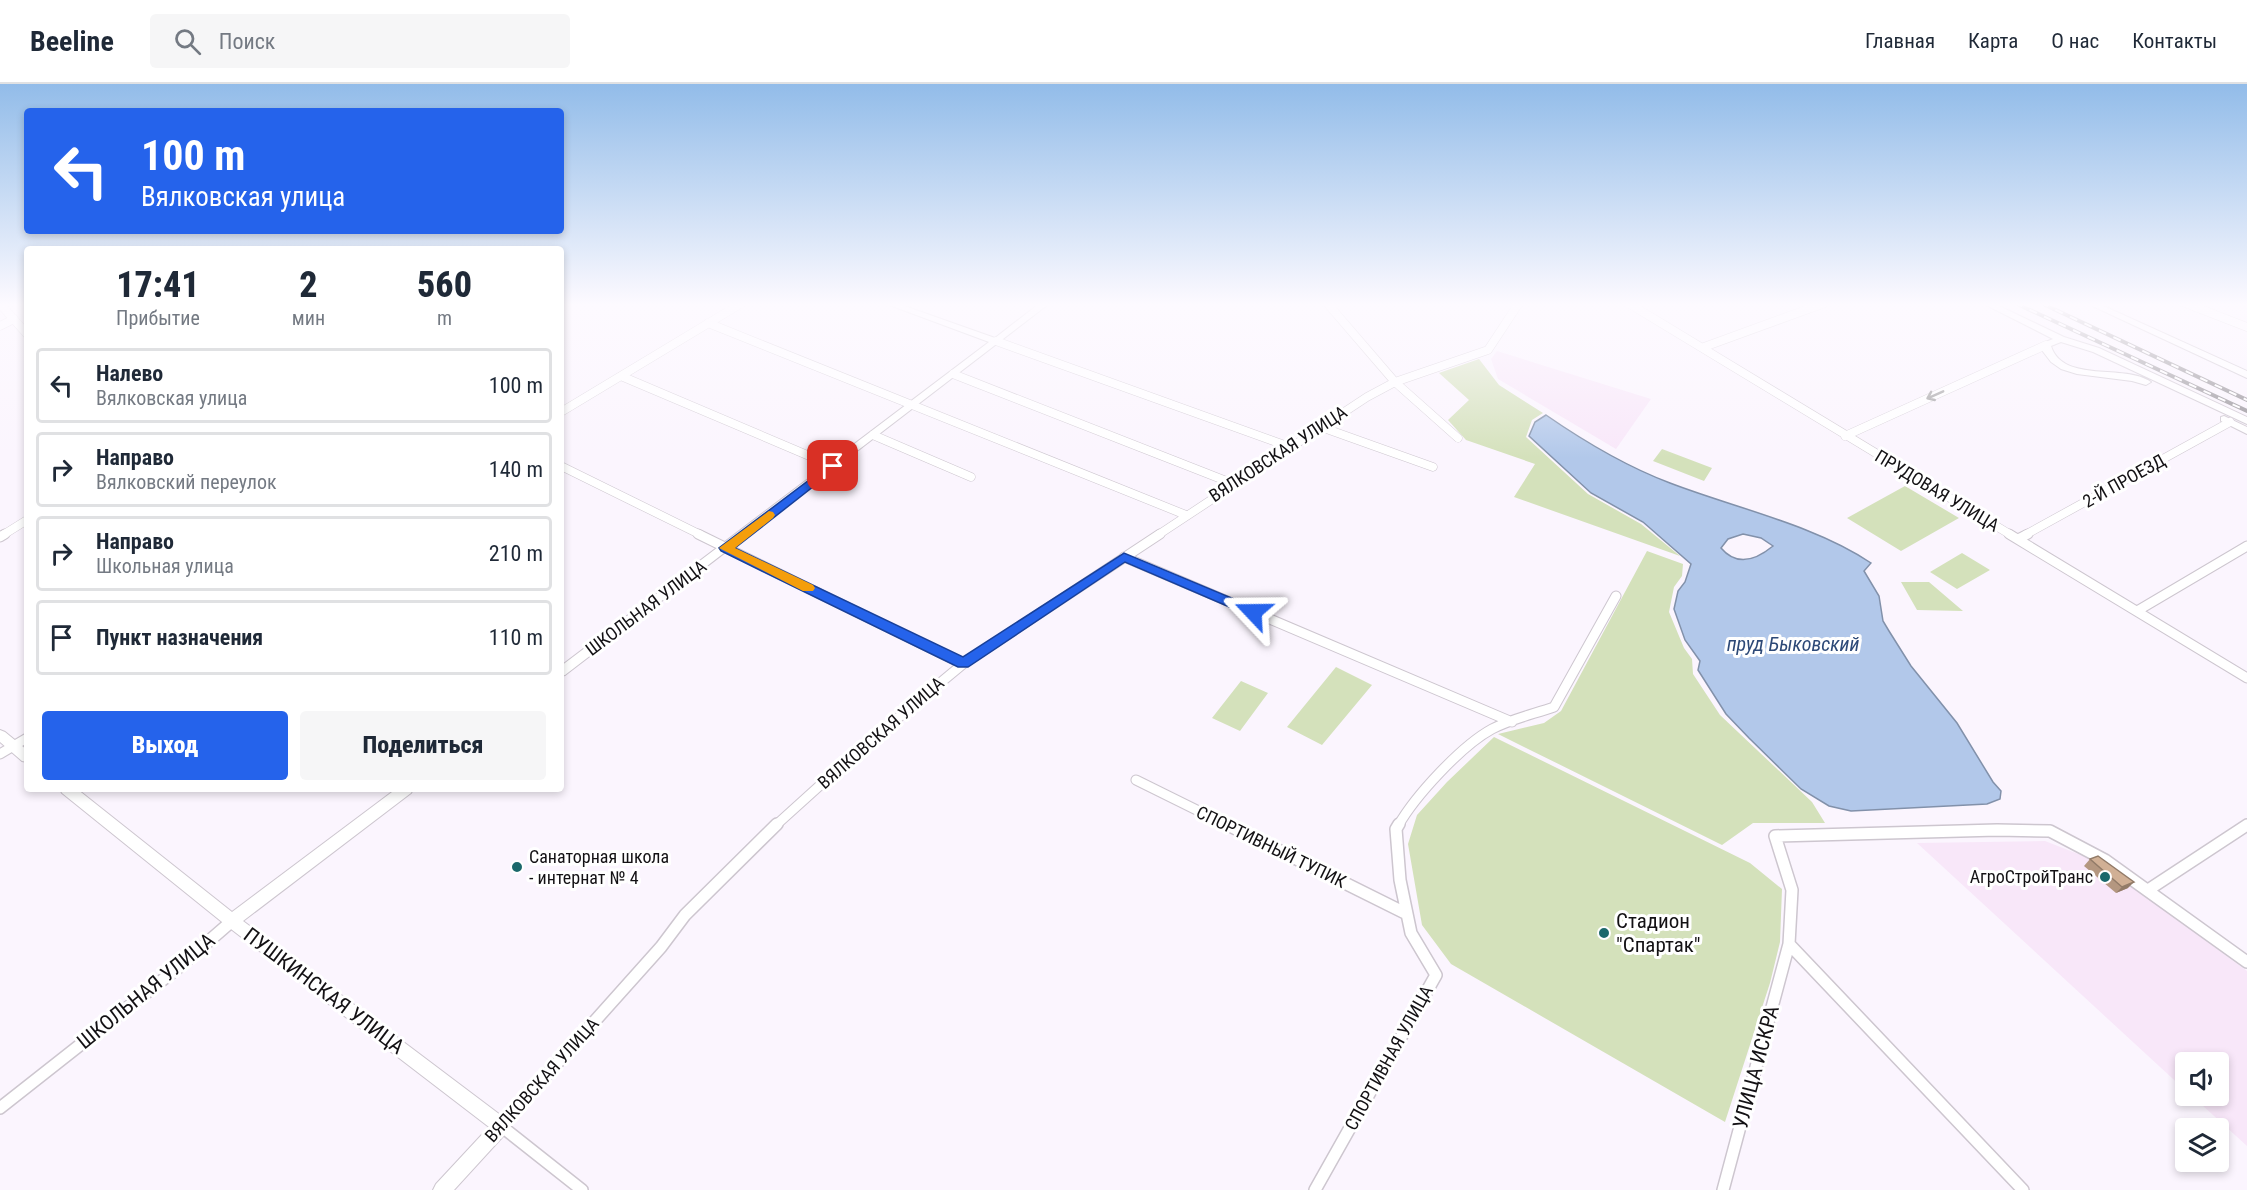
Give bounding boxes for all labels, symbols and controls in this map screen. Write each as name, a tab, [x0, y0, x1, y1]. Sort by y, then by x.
search box	[150, 14, 570, 68]
text: Beeline	[30, 25, 114, 58]
icon: search	[171, 25, 204, 58]
text: Поиск	[219, 29, 275, 54]
text: Главная	[1865, 29, 1935, 53]
text: Карта	[1968, 29, 2018, 53]
text: О нас	[2051, 29, 2099, 53]
text: Контакты	[2132, 29, 2217, 53]
text: 100 m	[141, 131, 246, 180]
icon: left	[42, 132, 120, 210]
text: Вялковская улица	[141, 181, 345, 213]
text: 17:41	[116, 264, 200, 306]
text: 2	[299, 264, 318, 306]
text: 560	[417, 264, 472, 306]
text: Прибытие	[116, 306, 200, 330]
text: мин	[292, 306, 325, 330]
text: m	[437, 306, 452, 330]
text: Налево	[96, 361, 163, 386]
icon: left	[45, 369, 78, 402]
text: 100 m	[489, 373, 543, 398]
text: Вялковская улица	[96, 386, 247, 410]
one-way arrow	[1927, 389, 1945, 401]
street label: ВЯЛКОВСКАЯ УЛИЦА	[1205, 401, 1351, 506]
pin	[807, 440, 858, 491]
text: Направо	[96, 445, 174, 470]
street label: ПРУДОВАЯ УЛИЦА	[1871, 445, 2004, 536]
icon: arrive	[816, 449, 849, 482]
street label: 2-Й ПРОЕЗД	[2079, 449, 2169, 512]
icon: right	[45, 453, 78, 486]
text: 140 m	[489, 457, 543, 482]
text: Вялковский переулок	[96, 470, 277, 494]
text: Направо	[96, 529, 174, 554]
icon: right	[45, 537, 78, 570]
text: 210 m	[489, 541, 543, 566]
text: Школьная улица	[96, 554, 234, 578]
street label: ШКОЛЬНАЯ УЛИЦА	[581, 555, 711, 660]
position arrow	[1221, 580, 1285, 644]
icon: arrive	[45, 621, 78, 654]
text: Пункт назначения	[96, 625, 263, 650]
text: 110 m	[489, 625, 543, 650]
water label: пруд Быковский	[1727, 632, 1859, 656]
street label: ВЯЛКОВСКАЯ УЛИЦА	[813, 672, 948, 793]
button: Выход	[42, 711, 288, 780]
button: Поделиться	[300, 711, 546, 780]
street label: СПОРТИВНЫЙ ТУПИК	[1193, 801, 1349, 892]
place label: Санаторная школа - интернат № 4	[529, 846, 669, 888]
marker: Санаторная школа - интернат № 4	[510, 860, 524, 874]
place label: АгроСтройТранс	[1970, 866, 2093, 887]
marker: АгроСтройТранс	[2098, 870, 2112, 884]
place label: Стадион "Спартак"	[1616, 909, 1701, 957]
street label: ПУШКИНСКАЯ УЛИЦА	[239, 923, 409, 1059]
marker: Стадион "Спартак"	[1597, 926, 1611, 940]
street label: ШКОЛЬНАЯ УЛИЦА	[72, 928, 220, 1054]
street label: СПОРТИВНАЯ УЛИЦА	[1340, 981, 1437, 1134]
street label: УЛИЦА ИСКРА	[1728, 1003, 1784, 1131]
street label: ВЯЛКОВСКАЯ УЛИЦА	[480, 1013, 603, 1146]
map controls	[2175, 1052, 2229, 1172]
button: sound	[2175, 1052, 2229, 1106]
button: layers	[2175, 1118, 2229, 1172]

